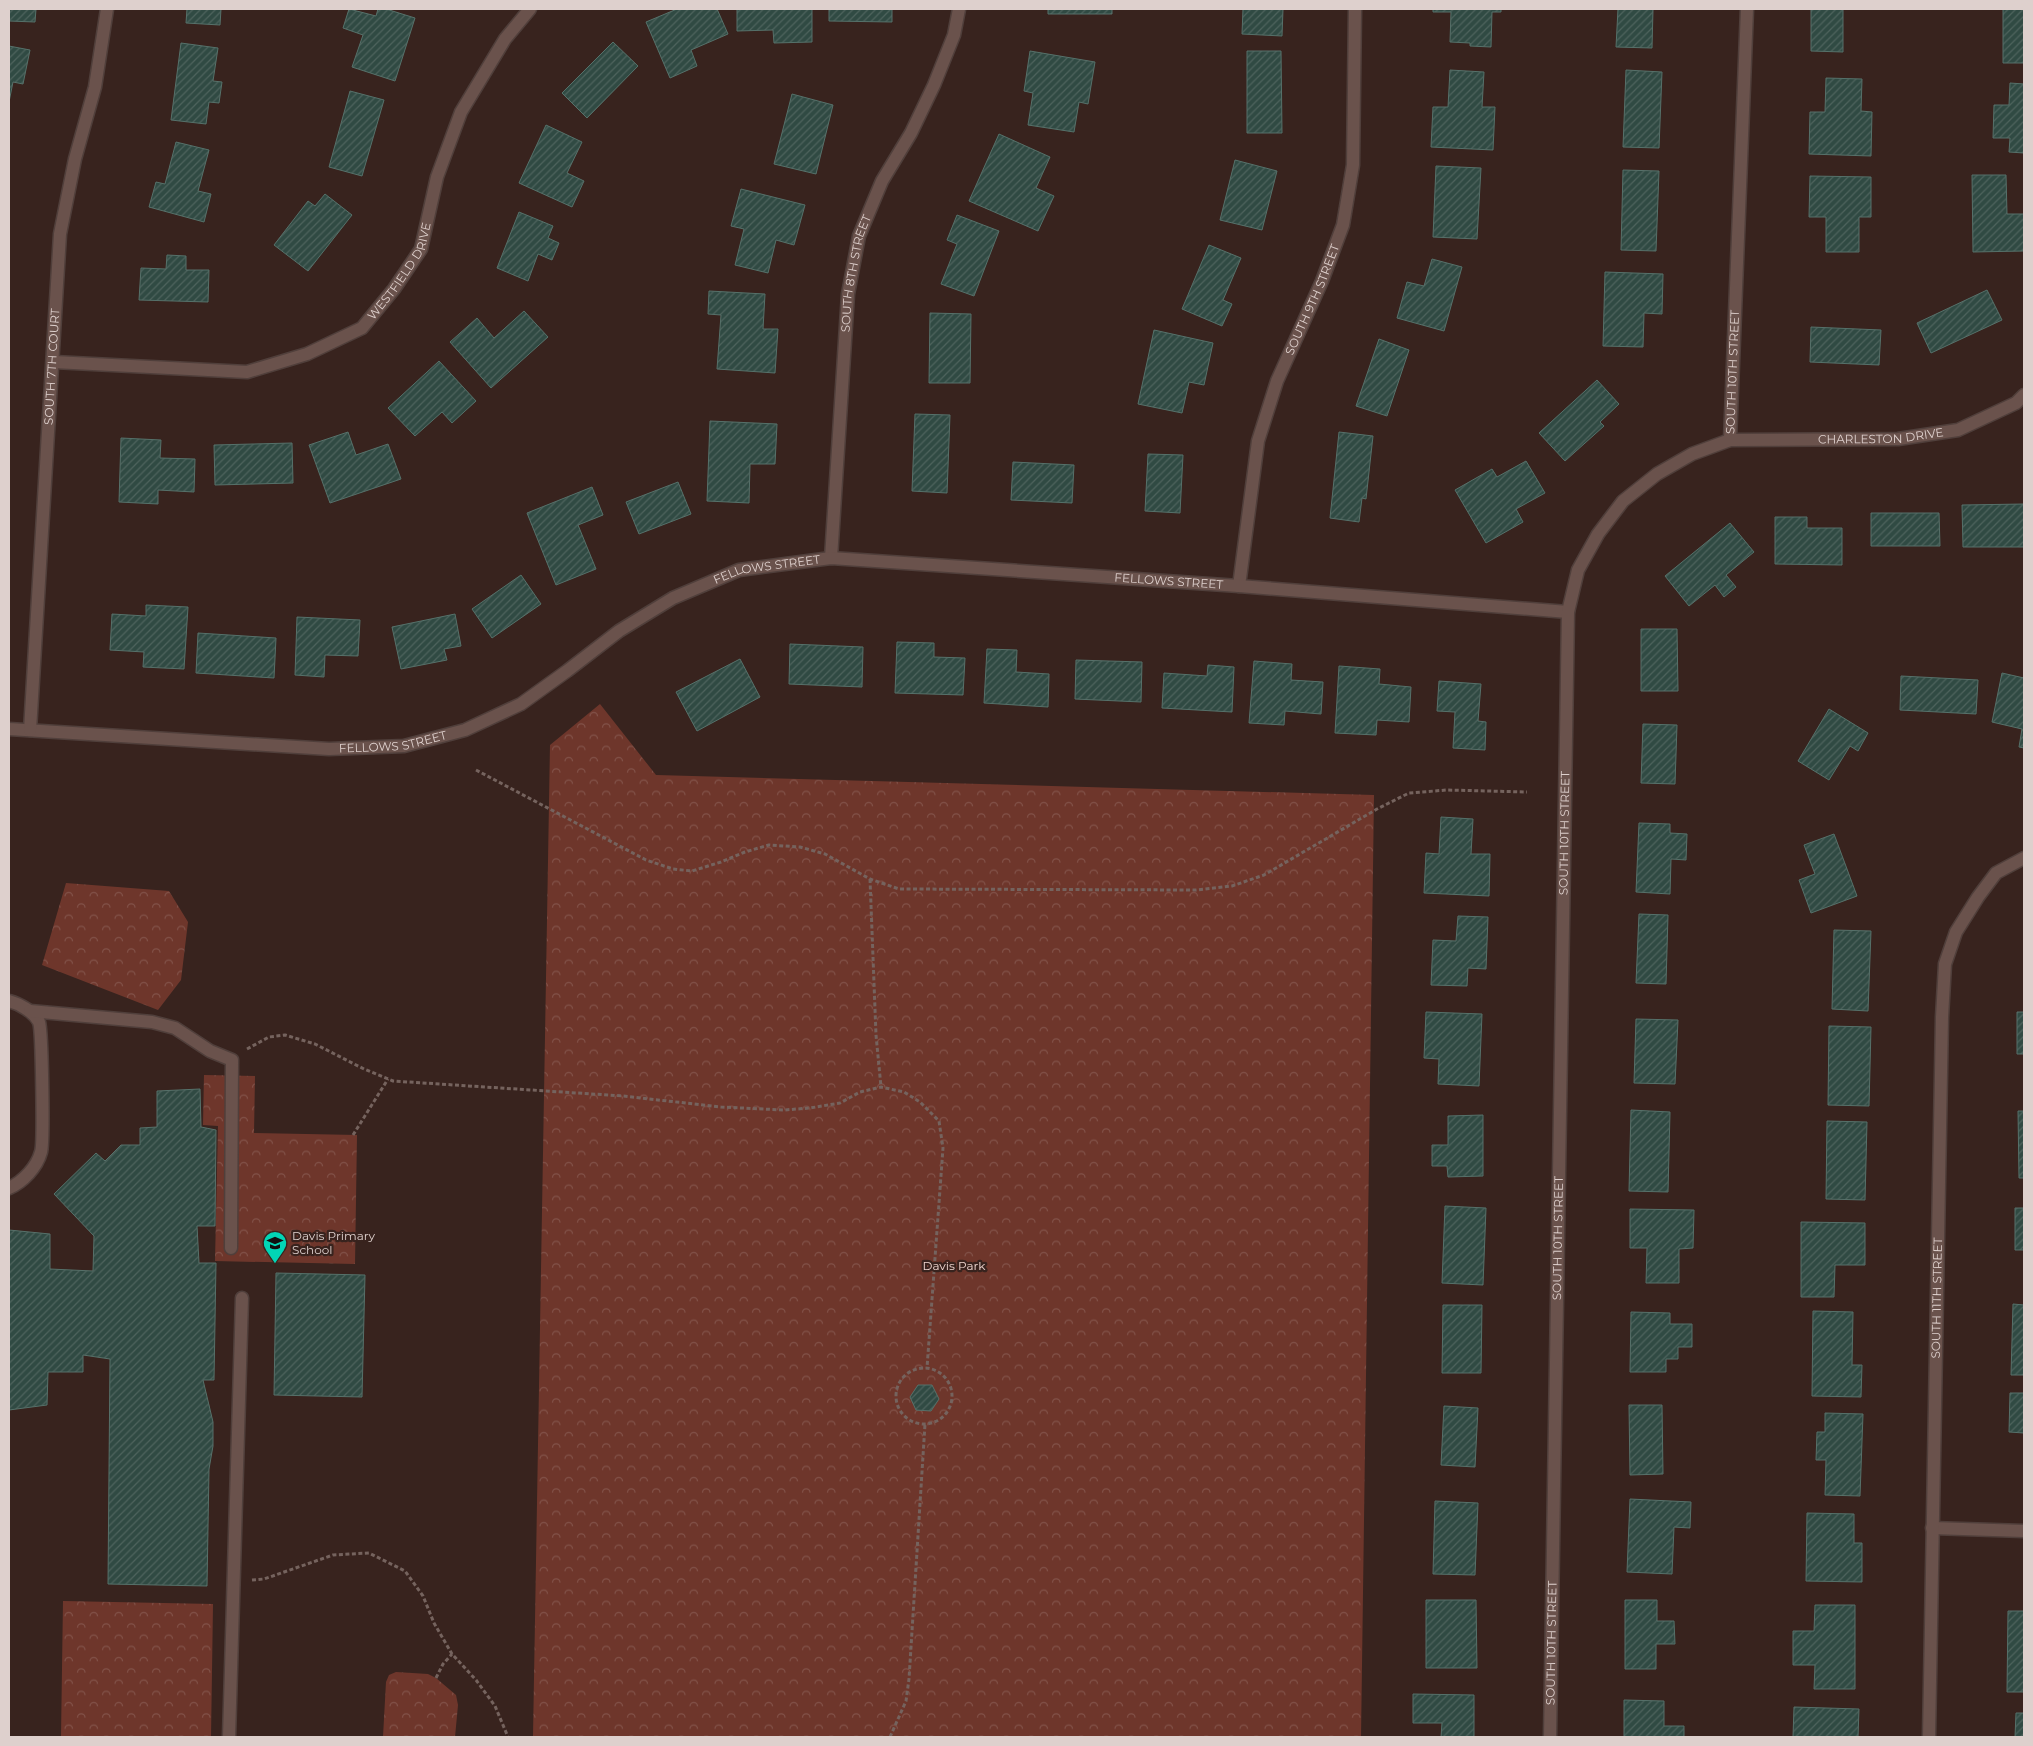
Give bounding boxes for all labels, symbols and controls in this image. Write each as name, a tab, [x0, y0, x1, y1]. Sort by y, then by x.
street label: SOUTH 8TH STREET	[838, 212, 874, 333]
street label: WESTFIELD DRIVE	[364, 221, 434, 323]
street label: SOUTH 9TH STREET	[1282, 242, 1342, 357]
street label: SOUTH 7TH COURT	[40, 308, 62, 425]
street label: SOUTH 10TH STREET	[1722, 310, 1742, 434]
street label: CHARLESTON DRIVE	[1818, 424, 1944, 446]
street label: FELLOWS STREET	[711, 551, 821, 587]
street label: FELLOWS STREET	[1114, 569, 1224, 592]
street label: FELLOWS STREET	[339, 727, 448, 756]
street label: SOUTH 10TH STREET	[1555, 771, 1572, 895]
street label: SOUTH 10TH STREET	[1549, 1176, 1566, 1300]
place label: Davis Primary School	[292, 1228, 375, 1257]
school or university icon: Davis Primary School	[262, 1230, 288, 1264]
street label: SOUTH 11TH STREET	[1928, 1237, 1945, 1359]
park label: Davis Park	[922, 1258, 986, 1273]
street label: SOUTH 10TH STREET	[1543, 1581, 1559, 1705]

